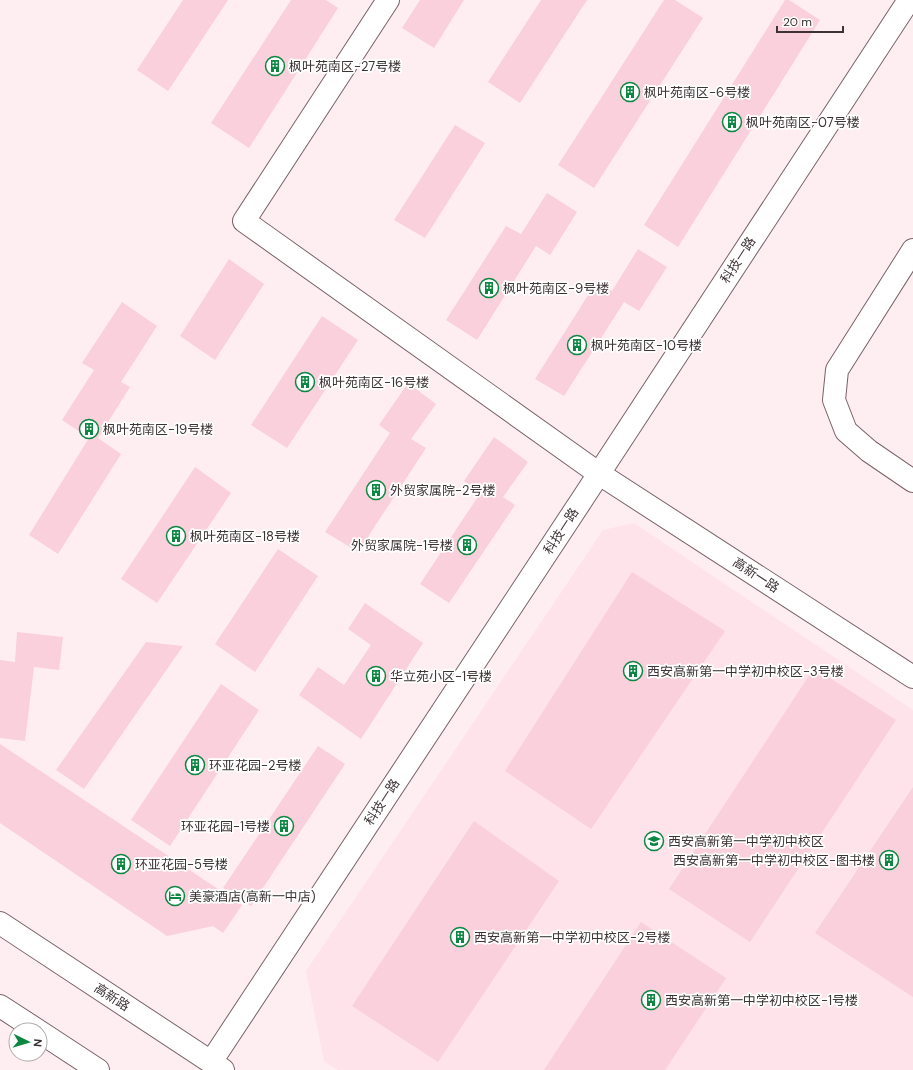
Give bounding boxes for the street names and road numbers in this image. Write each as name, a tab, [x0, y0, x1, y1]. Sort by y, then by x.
street label: 科技一路	[717, 234, 759, 286]
street label: 科技一路	[540, 505, 582, 557]
street label: 高新一路	[730, 554, 782, 596]
street label: 科技一路	[361, 776, 403, 828]
street label: 高新路	[91, 979, 133, 1015]

